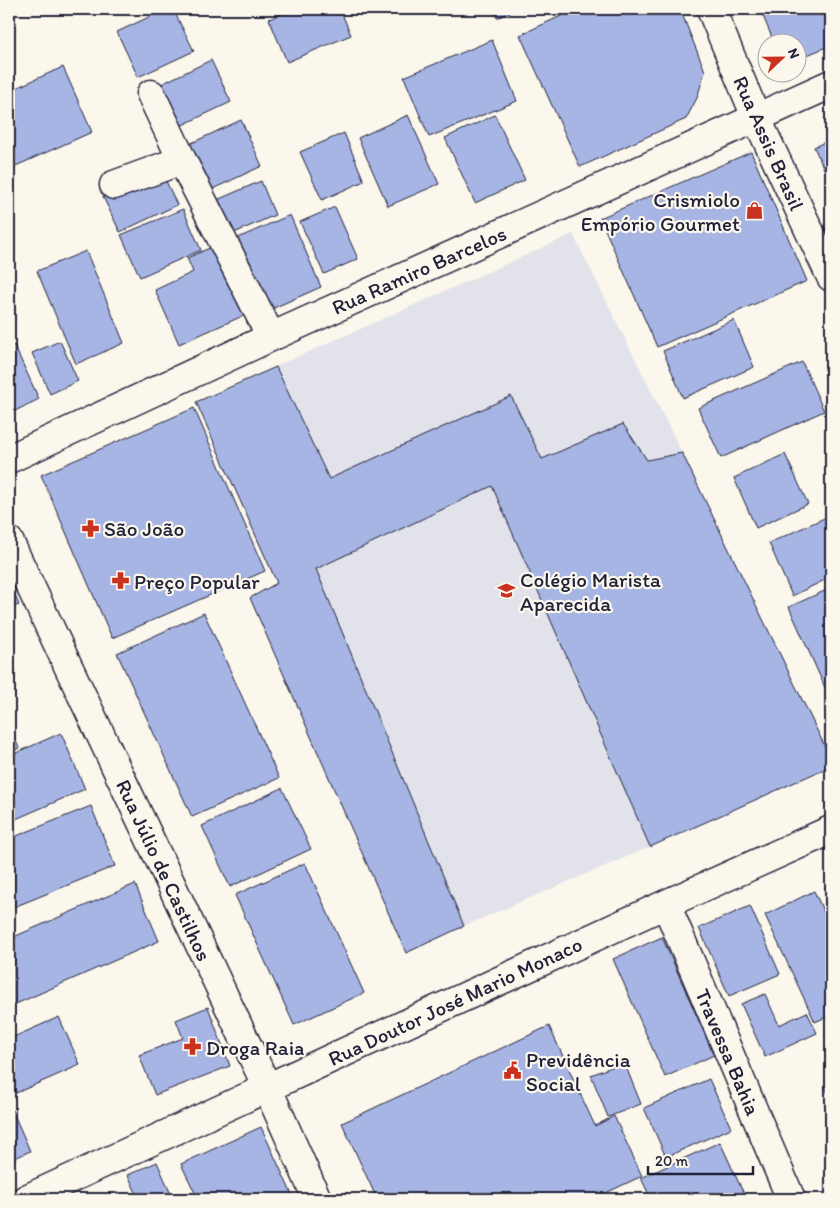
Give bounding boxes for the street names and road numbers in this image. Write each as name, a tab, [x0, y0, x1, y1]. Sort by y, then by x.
street label: Rua Assis Brasil	[728, 72, 810, 214]
street label: Rua Ramiro Barcelos	[328, 220, 510, 320]
street label: Rua Júlio de Castilhos	[111, 775, 217, 965]
street label: Rua Doutor José Mario Monaco	[324, 931, 586, 1071]
street label: Travessa Bahia	[690, 985, 766, 1119]

